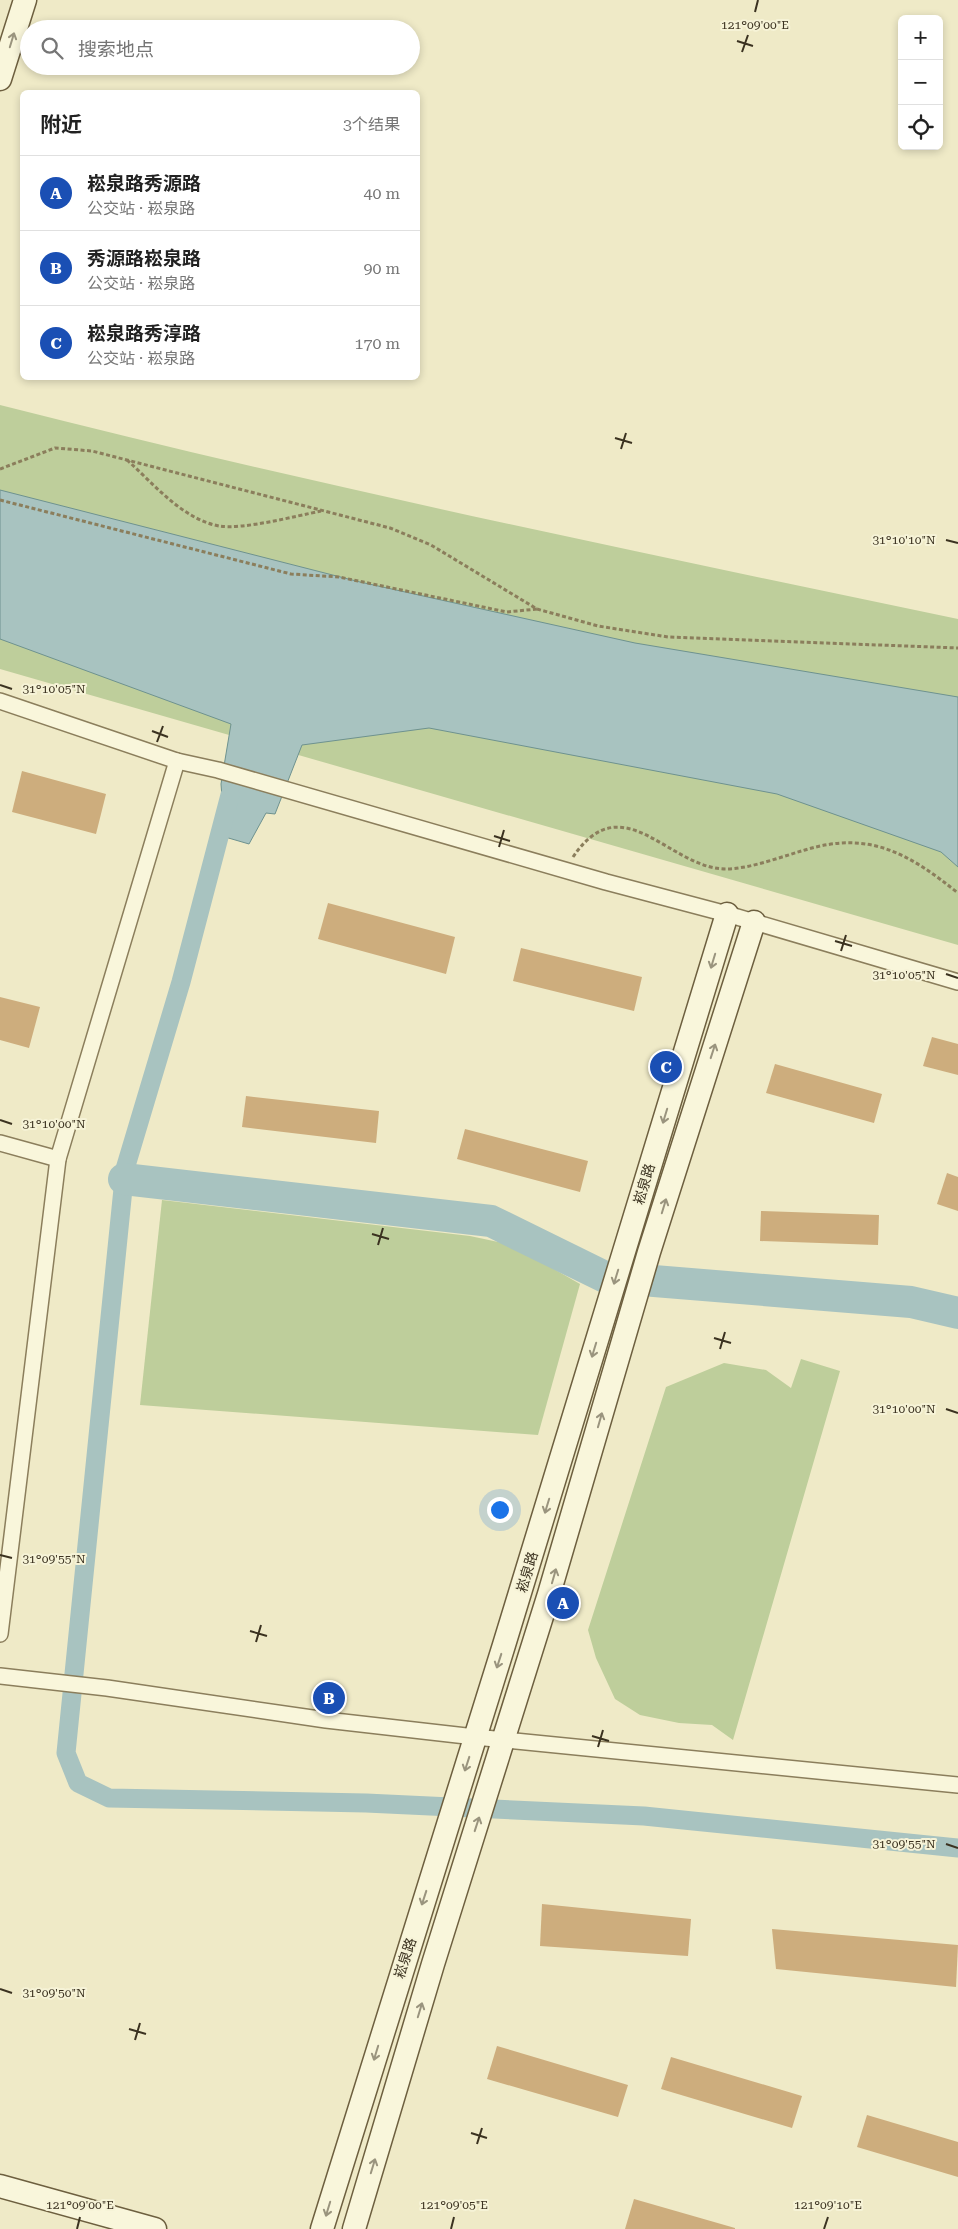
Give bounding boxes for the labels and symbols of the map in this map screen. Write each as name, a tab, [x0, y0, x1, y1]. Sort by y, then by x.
text: 121°09'00"E	[721, 18, 789, 32]
one-way arrow	[8, 32, 18, 48]
text: 31°10'10"N	[872, 533, 936, 547]
text: 31°10'05"N	[22, 682, 86, 696]
one-way arrow	[708, 952, 718, 968]
text: 31°10'05"N	[872, 968, 936, 982]
one-way arrow	[709, 1043, 718, 1059]
pin: C	[650, 1048, 682, 1086]
one-way arrow	[659, 1107, 669, 1123]
text: 31°10'00"N	[22, 1117, 86, 1131]
street label: 崧泉路	[630, 1162, 658, 1206]
one-way arrow	[659, 1198, 669, 1214]
one-way arrow	[611, 1268, 621, 1284]
one-way arrow	[589, 1342, 598, 1358]
text: 31°10'00"N	[872, 1402, 936, 1416]
one-way arrow	[595, 1412, 605, 1428]
your location	[487, 1497, 513, 1523]
one-way arrow	[541, 1497, 551, 1513]
street label: 崧泉路	[513, 1550, 541, 1594]
text: 31°09'55"N	[22, 1552, 86, 1566]
one-way arrow	[550, 1568, 560, 1584]
pin: A	[547, 1584, 579, 1622]
one-way arrow	[494, 1653, 504, 1669]
pin: B	[313, 1679, 345, 1717]
one-way arrow	[461, 1755, 471, 1771]
one-way arrow	[472, 1817, 482, 1833]
text: 31°09'55"N	[872, 1837, 936, 1851]
one-way arrow	[419, 1890, 429, 1906]
street label: 崧泉路	[391, 1936, 419, 1980]
text: 31°09'50"N	[22, 1986, 86, 2000]
one-way arrow	[415, 2002, 425, 2018]
one-way arrow	[370, 2045, 380, 2061]
one-way arrow	[369, 2158, 379, 2174]
text: 121°09'00"E	[46, 2198, 114, 2212]
text: 121°09'05"E	[420, 2198, 488, 2212]
text: 121°09'10"E	[794, 2198, 862, 2212]
one-way arrow	[322, 2200, 332, 2216]

